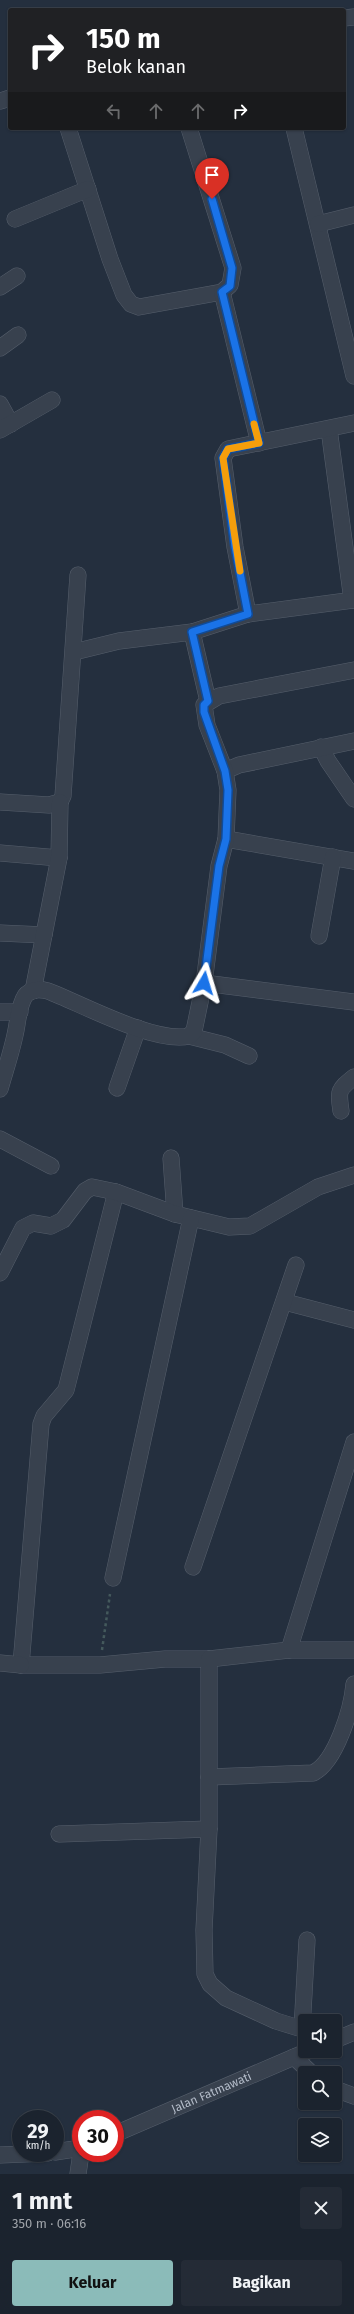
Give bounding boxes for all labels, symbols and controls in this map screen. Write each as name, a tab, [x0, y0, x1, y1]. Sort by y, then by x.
text: 150 m	[86, 22, 161, 55]
icon: right	[20, 24, 72, 76]
text: Belok kanan	[86, 56, 186, 78]
icon: left	[103, 100, 125, 122]
icon: ahead	[145, 100, 167, 122]
icon: ahead	[187, 100, 209, 122]
icon: right	[229, 100, 251, 122]
pin	[195, 158, 229, 199]
icon: arrive	[201, 164, 223, 186]
position arrow	[183, 962, 225, 1004]
map controls	[298, 2014, 342, 2162]
button: sound	[298, 2014, 342, 2058]
button: search	[298, 2066, 342, 2110]
street label: Jalan Fatmawati	[169, 2069, 254, 2116]
speed limit sign: 30	[72, 2110, 124, 2162]
button: layers	[298, 2118, 342, 2162]
text: 29	[27, 2119, 49, 2143]
text: km/h	[26, 2140, 50, 2152]
text: 1 mnt	[12, 2187, 72, 2215]
button: close	[300, 2187, 342, 2229]
text: 350 m · 06:16	[12, 2216, 86, 2231]
button: Keluar	[12, 2260, 173, 2306]
button: Bagikan	[181, 2260, 342, 2306]

